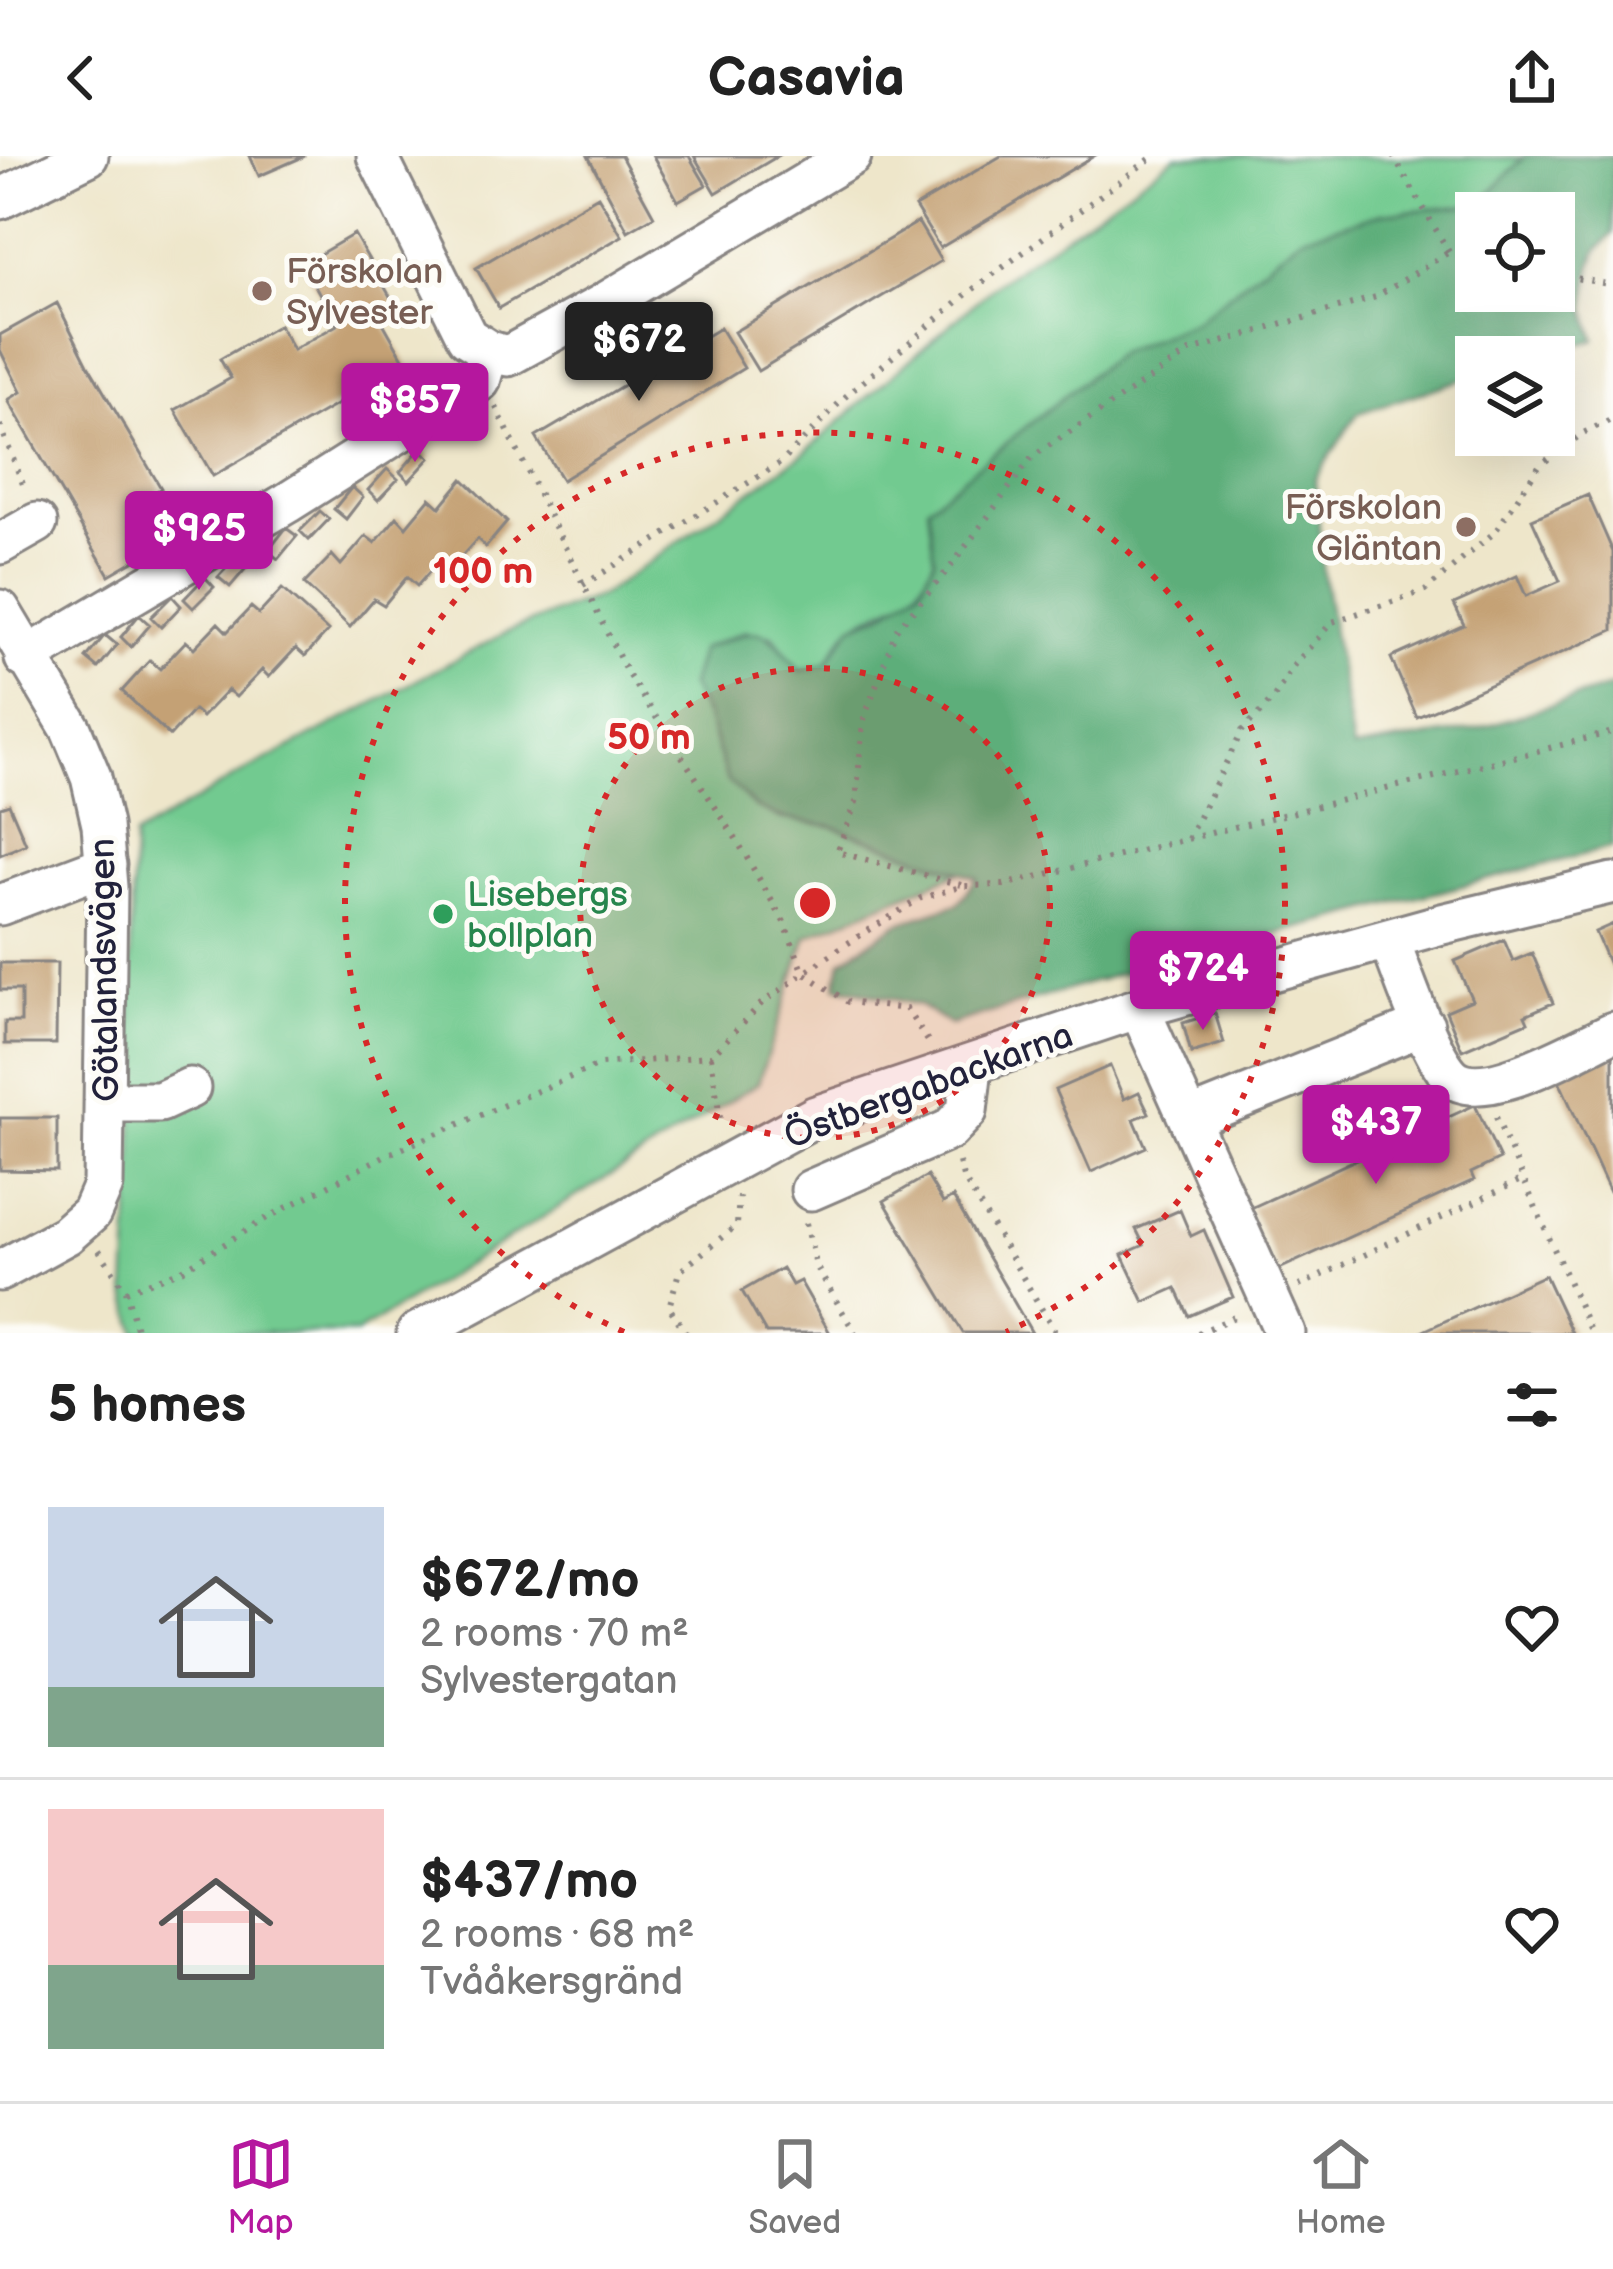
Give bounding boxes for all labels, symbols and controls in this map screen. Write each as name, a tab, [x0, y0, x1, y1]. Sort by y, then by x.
icon: back	[48, 45, 114, 111]
icon: share	[1499, 45, 1565, 111]
text: Casavia	[708, 46, 905, 111]
map controls	[1455, 192, 1575, 456]
button: locate	[1455, 192, 1575, 312]
place label: Förskolan Sylvester	[286, 251, 443, 335]
marker: Förskolan Sylvester	[249, 278, 275, 304]
pin: $672	[568, 302, 710, 404]
text: $672	[592, 317, 686, 364]
button: layers	[1455, 336, 1575, 456]
pin: $857	[344, 363, 486, 465]
text: $857	[368, 378, 462, 425]
place label: Förskolan Gläntan	[1285, 487, 1442, 571]
pin: $925	[128, 491, 270, 593]
text: $925	[152, 506, 246, 553]
marker: Förskolan Gläntan	[1453, 514, 1479, 540]
text: 100 m	[433, 551, 533, 594]
text: 50 m	[607, 717, 691, 760]
street label: Götalandsvägen	[82, 838, 129, 1102]
place label: Lisebergs bollplan	[467, 874, 628, 958]
centre of rings	[794, 882, 836, 924]
marker: Lisebergs bollplan	[430, 901, 456, 927]
pin: $724	[1132, 931, 1274, 1033]
text: $724	[1157, 946, 1249, 993]
street label: Östbergabackarna	[779, 1014, 1079, 1158]
pin: $437	[1305, 1085, 1447, 1187]
text: $437	[1330, 1100, 1422, 1147]
icon: filters	[1499, 1372, 1565, 1438]
text: 5 homes	[48, 1375, 246, 1436]
text: $672/mo	[420, 1550, 640, 1611]
icon: home	[144, 1555, 288, 1699]
icon: heart	[1499, 1594, 1565, 1660]
text: 2 rooms · 70 m²	[420, 1611, 689, 1658]
text: Sylvestergatan	[420, 1658, 677, 1705]
text: $437/mo	[420, 1851, 638, 1912]
icon: home	[144, 1857, 288, 2001]
icon: heart	[1499, 1896, 1565, 1962]
text: 2 rooms · 68 m²	[420, 1912, 694, 1959]
text: Tvååkersgränd	[420, 1959, 683, 2006]
tab: Map	[227, 2131, 294, 2243]
tab: Saved	[748, 2131, 841, 2243]
tab: Home	[1296, 2131, 1386, 2243]

